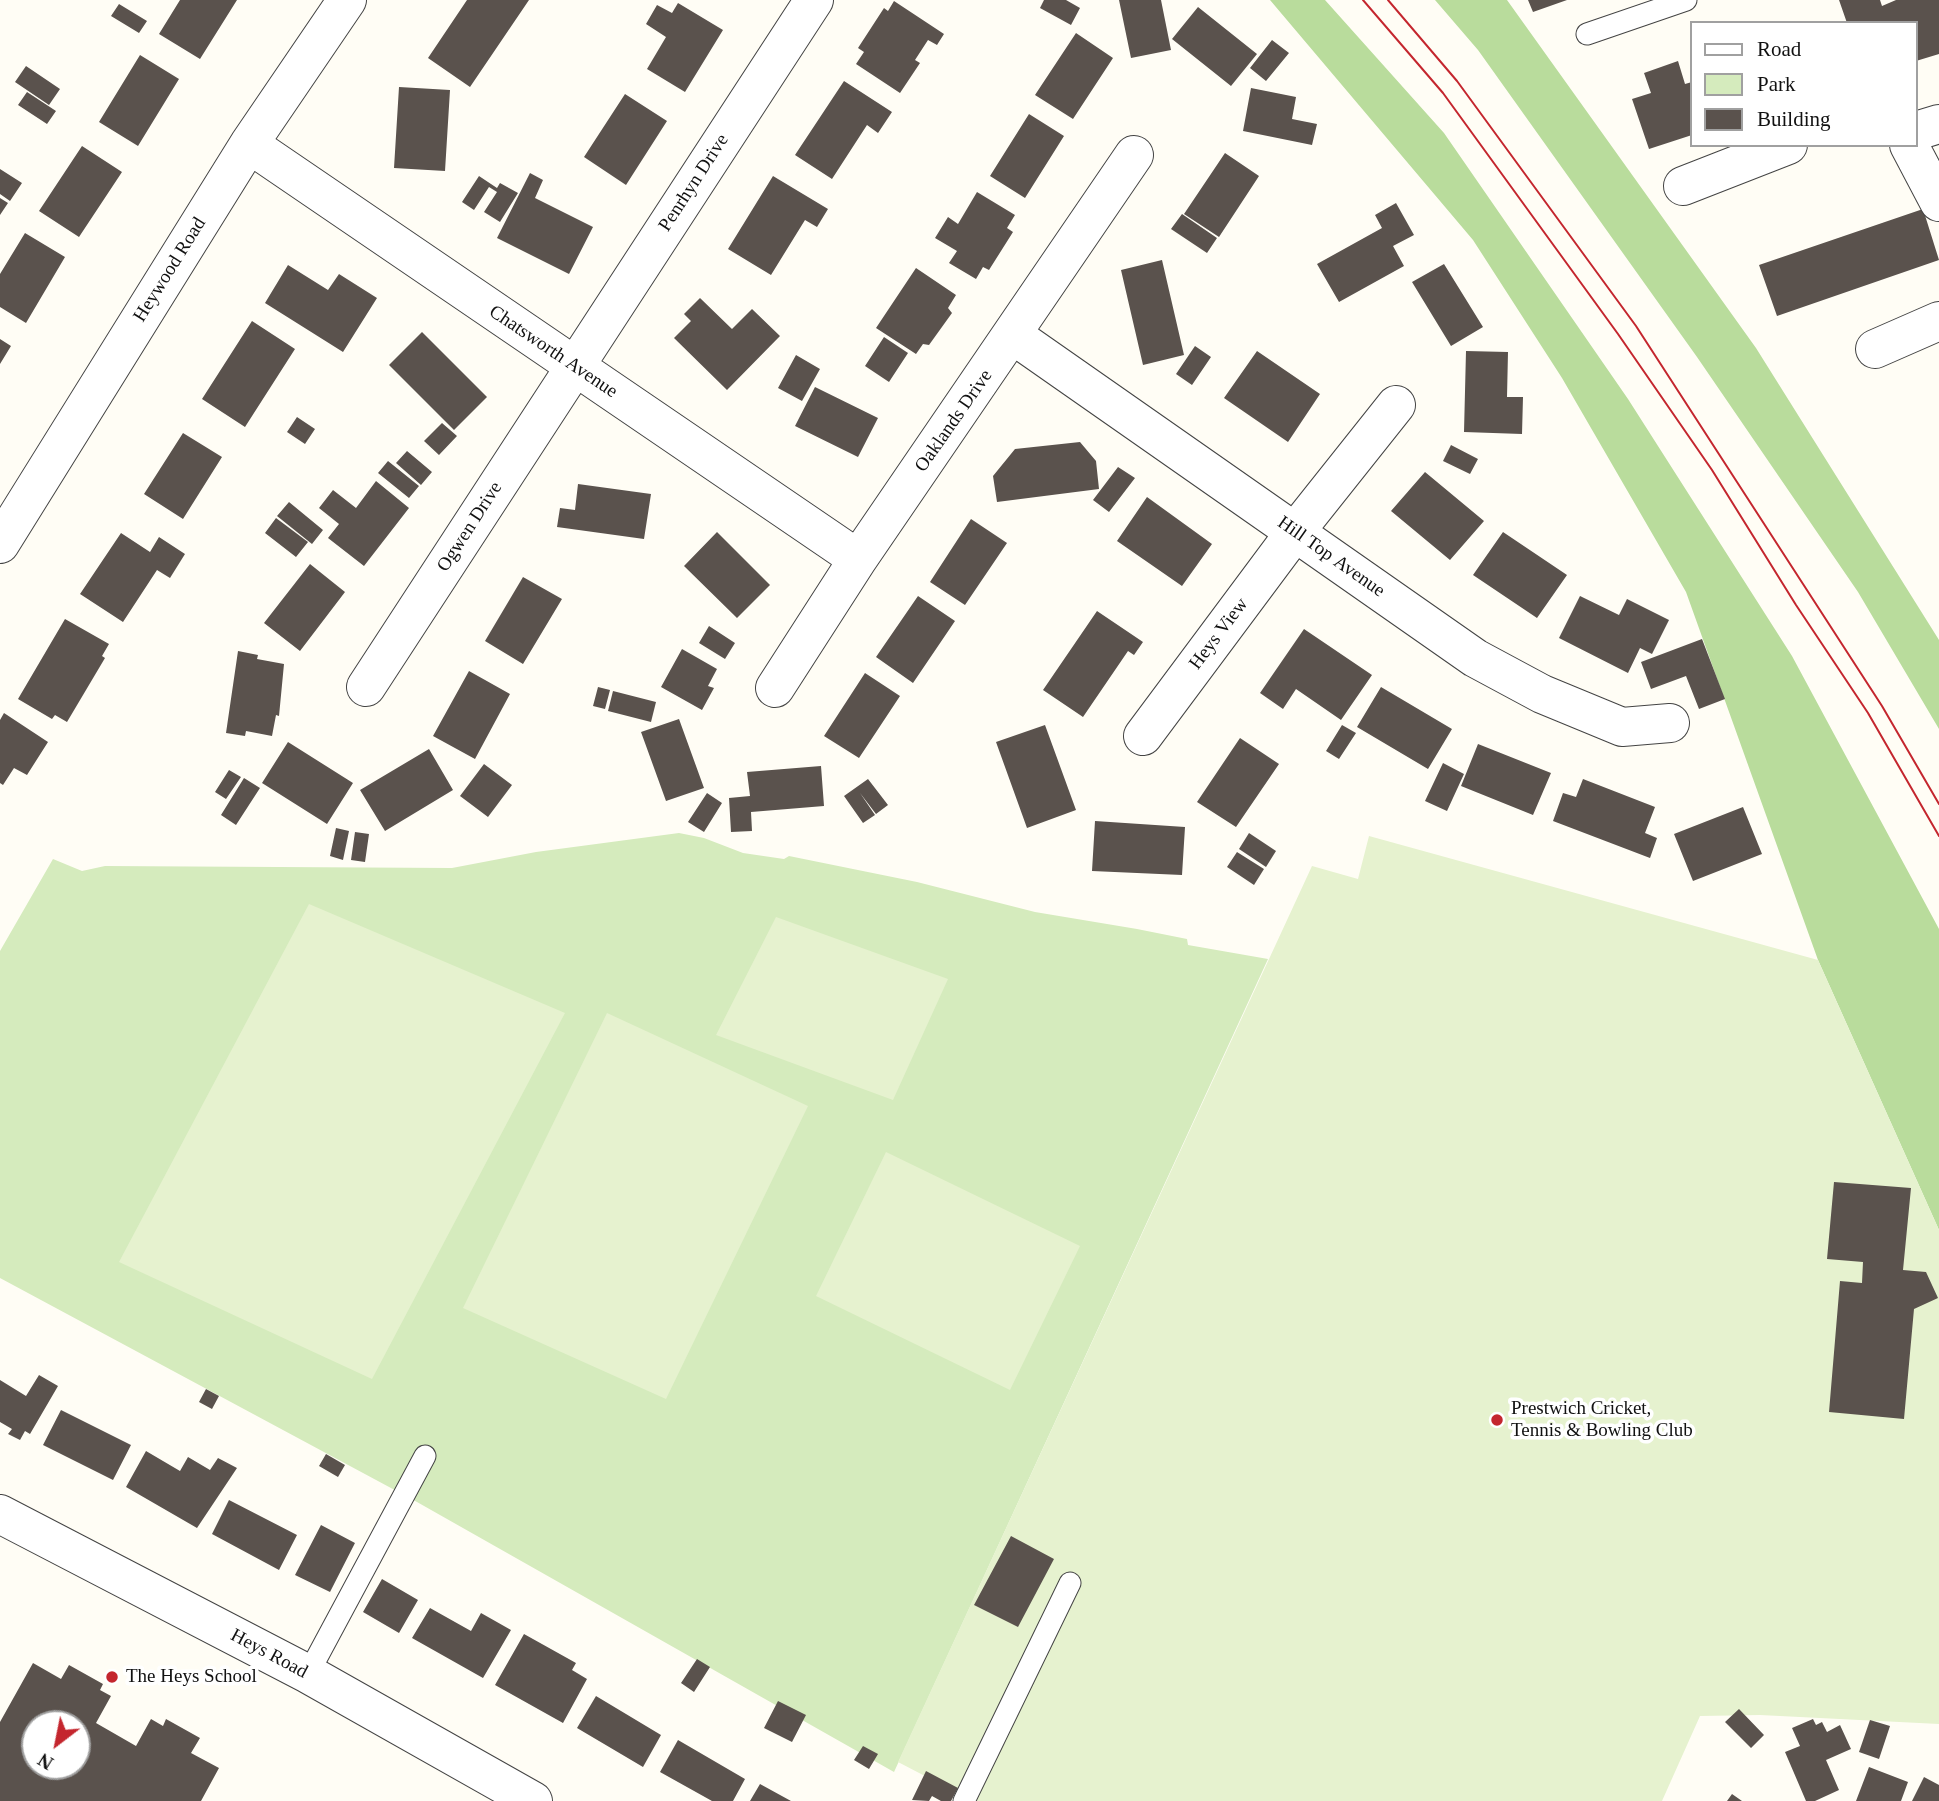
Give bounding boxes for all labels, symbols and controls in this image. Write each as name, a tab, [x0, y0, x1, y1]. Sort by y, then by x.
legend	[1690, 21, 1918, 147]
text: Road	[1757, 37, 1801, 61]
text: Park	[1757, 72, 1796, 96]
text: Building	[1757, 107, 1831, 131]
street label: Penrhyn Drive	[654, 130, 734, 236]
street label: Heywood Road	[129, 214, 211, 326]
street label: Chatsworth Avenue	[484, 301, 622, 403]
street label: Oaklands Drive	[910, 365, 998, 477]
street label: Ogwen Drive	[432, 478, 508, 576]
street label: Hill Top Avenue	[1273, 512, 1389, 602]
street label: Heys View	[1185, 594, 1253, 674]
place label: Prestwich Cricket, Tennis & Bowling Club	[1511, 1398, 1693, 1442]
marker: Prestwich Cricket, Tennis & Bowling Club	[1489, 1412, 1505, 1428]
street label: Heys Road	[227, 1624, 311, 1684]
place label: The Heys School	[126, 1666, 257, 1688]
marker: The Heys School	[104, 1669, 120, 1685]
north arrow	[21, 1710, 91, 1780]
text: N	[34, 1749, 57, 1774]

